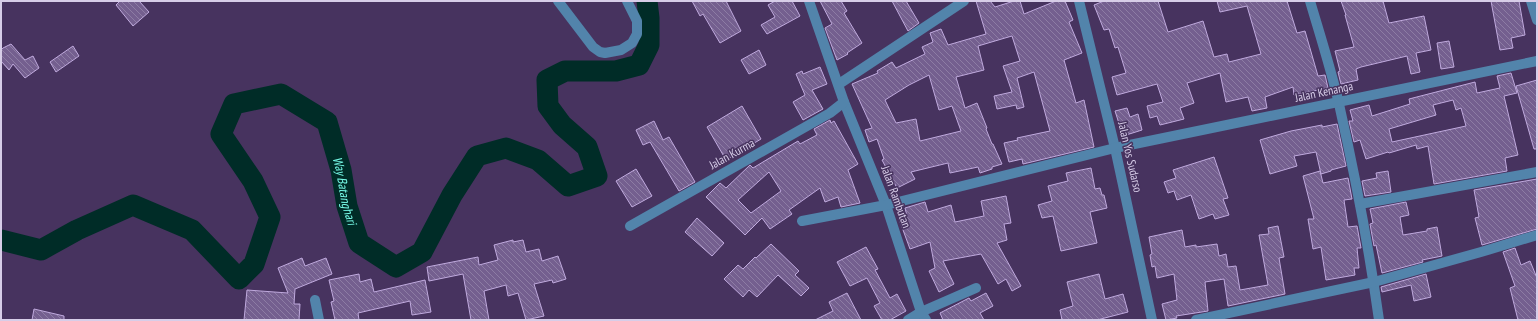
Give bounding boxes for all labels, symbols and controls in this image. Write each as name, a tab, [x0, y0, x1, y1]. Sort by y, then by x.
street label: Jalan Kenanga	[1293, 78, 1354, 105]
street label: Jalan Yos Sudarso	[1115, 119, 1146, 194]
street label: Jalan Kurma	[705, 135, 757, 173]
water label: Way Batanghari	[329, 155, 361, 229]
street label: Jalan Rambutan	[878, 163, 915, 230]

